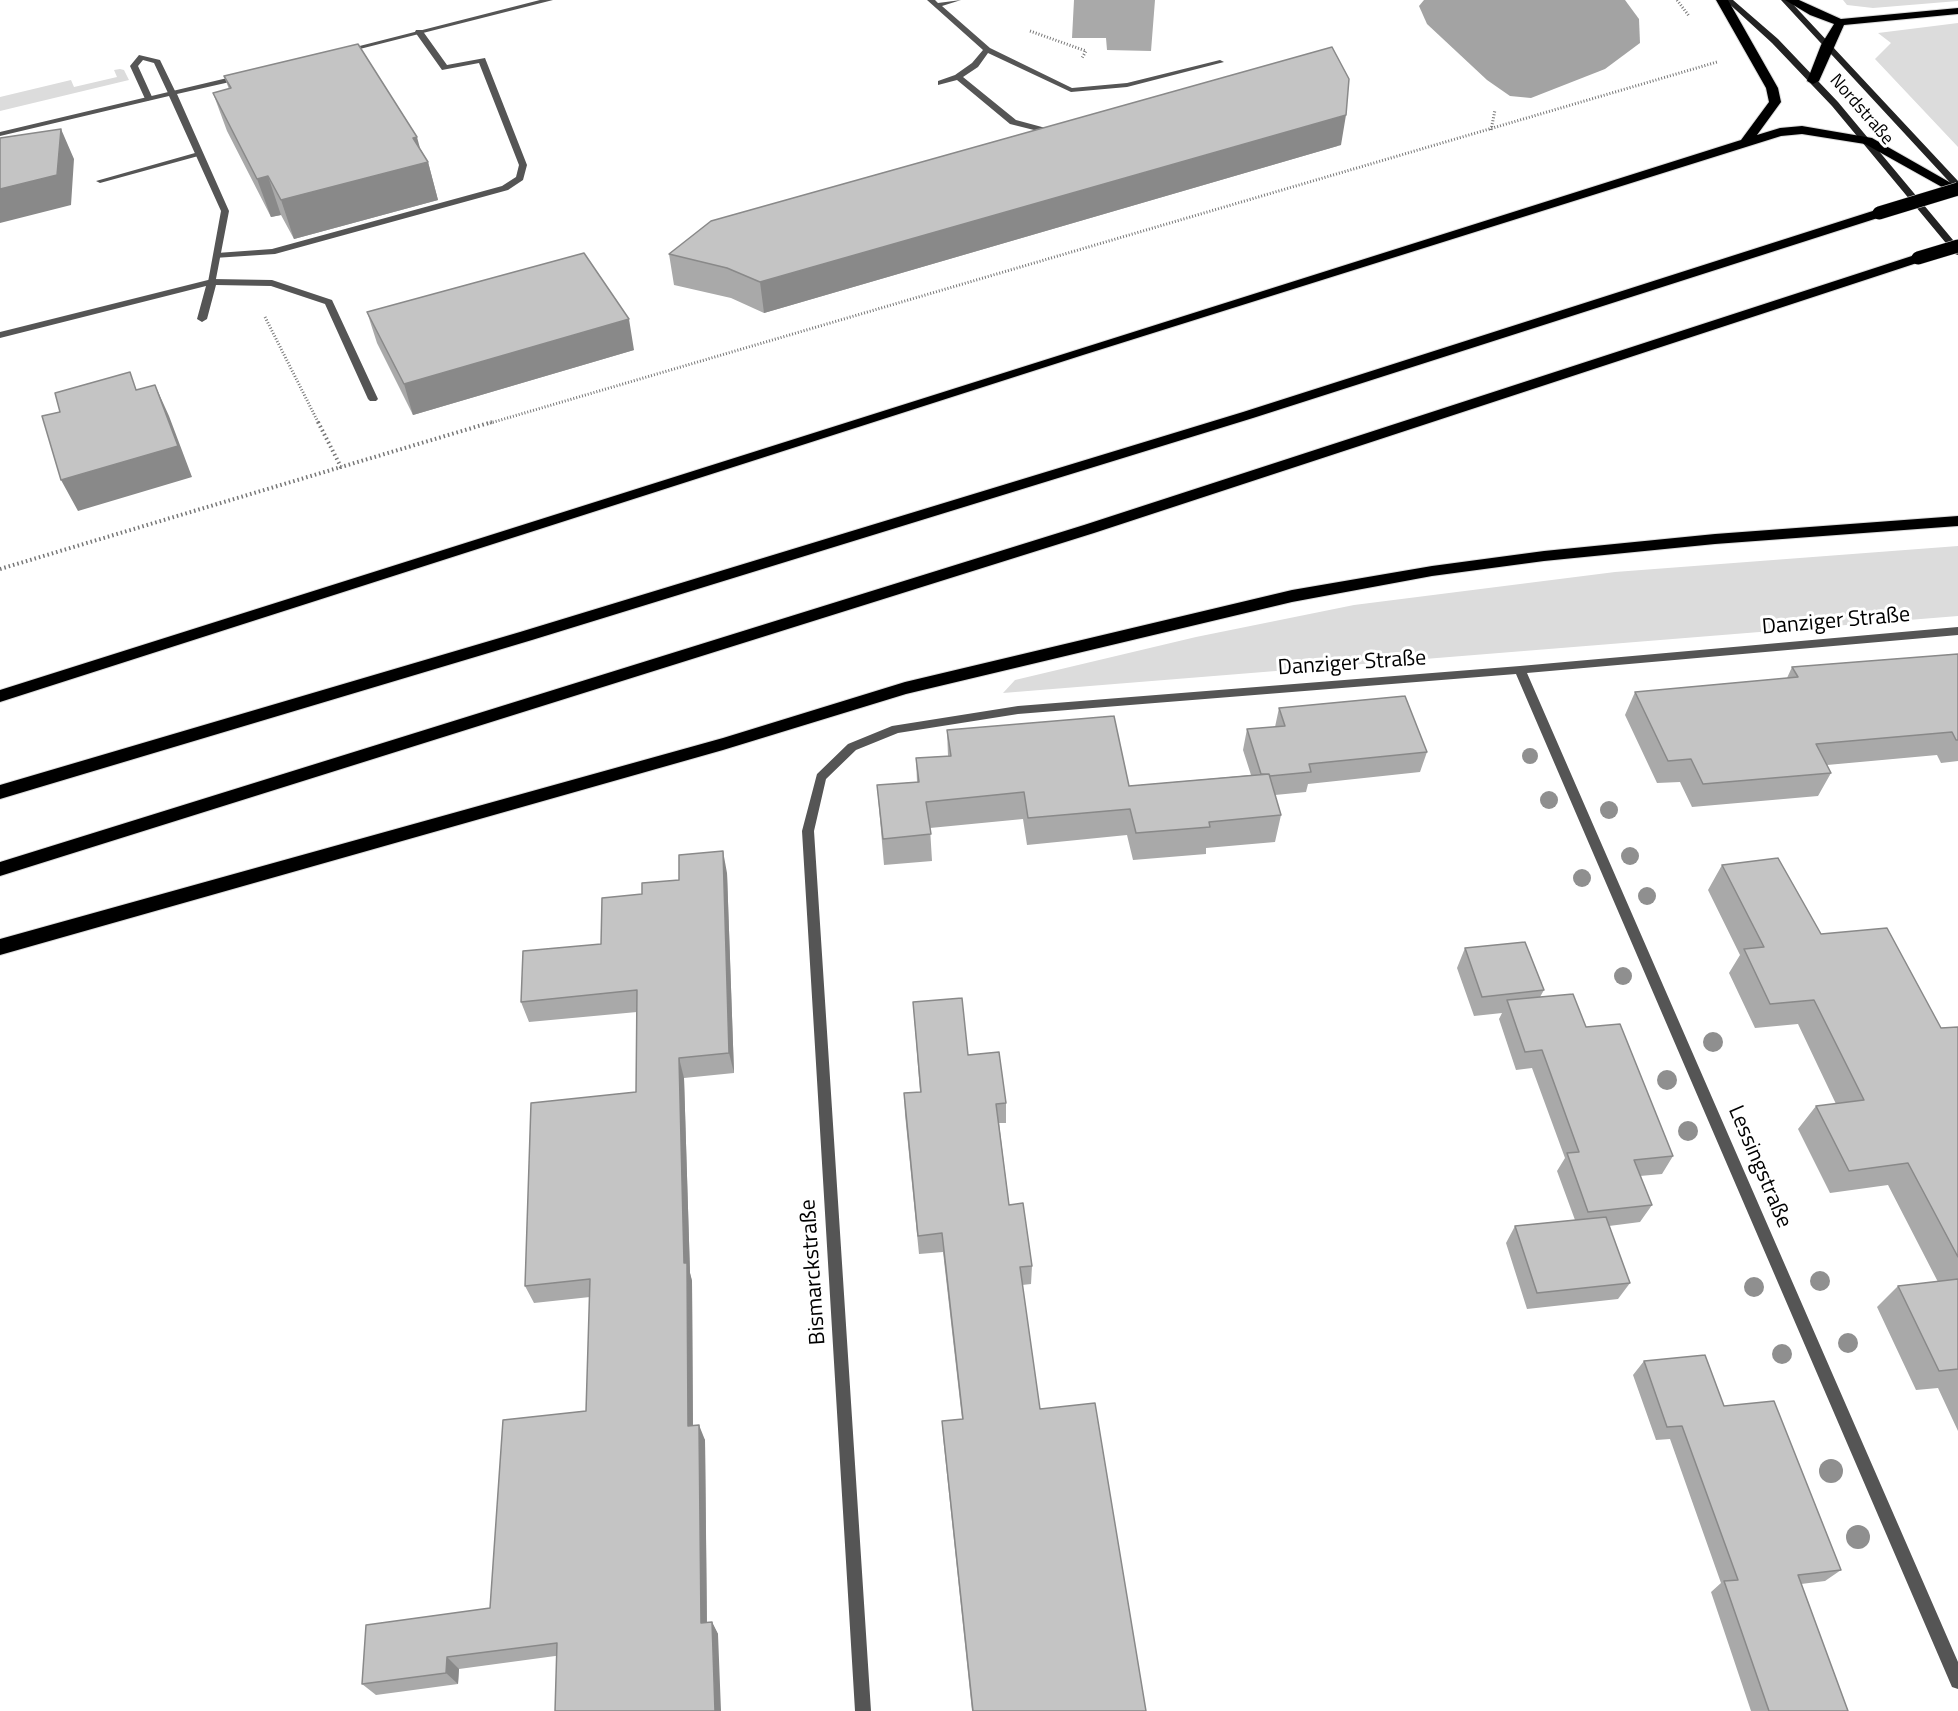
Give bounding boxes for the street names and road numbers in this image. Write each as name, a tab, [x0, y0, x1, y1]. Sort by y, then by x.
street label: Nordstraße	[1824, 70, 1898, 150]
street label: Danziger Straße	[1761, 602, 1911, 642]
street label: Danziger Straße	[1277, 646, 1427, 682]
street label: Lessingstraße	[1721, 1102, 1797, 1232]
street label: Bismarckstraße	[796, 1198, 832, 1346]

